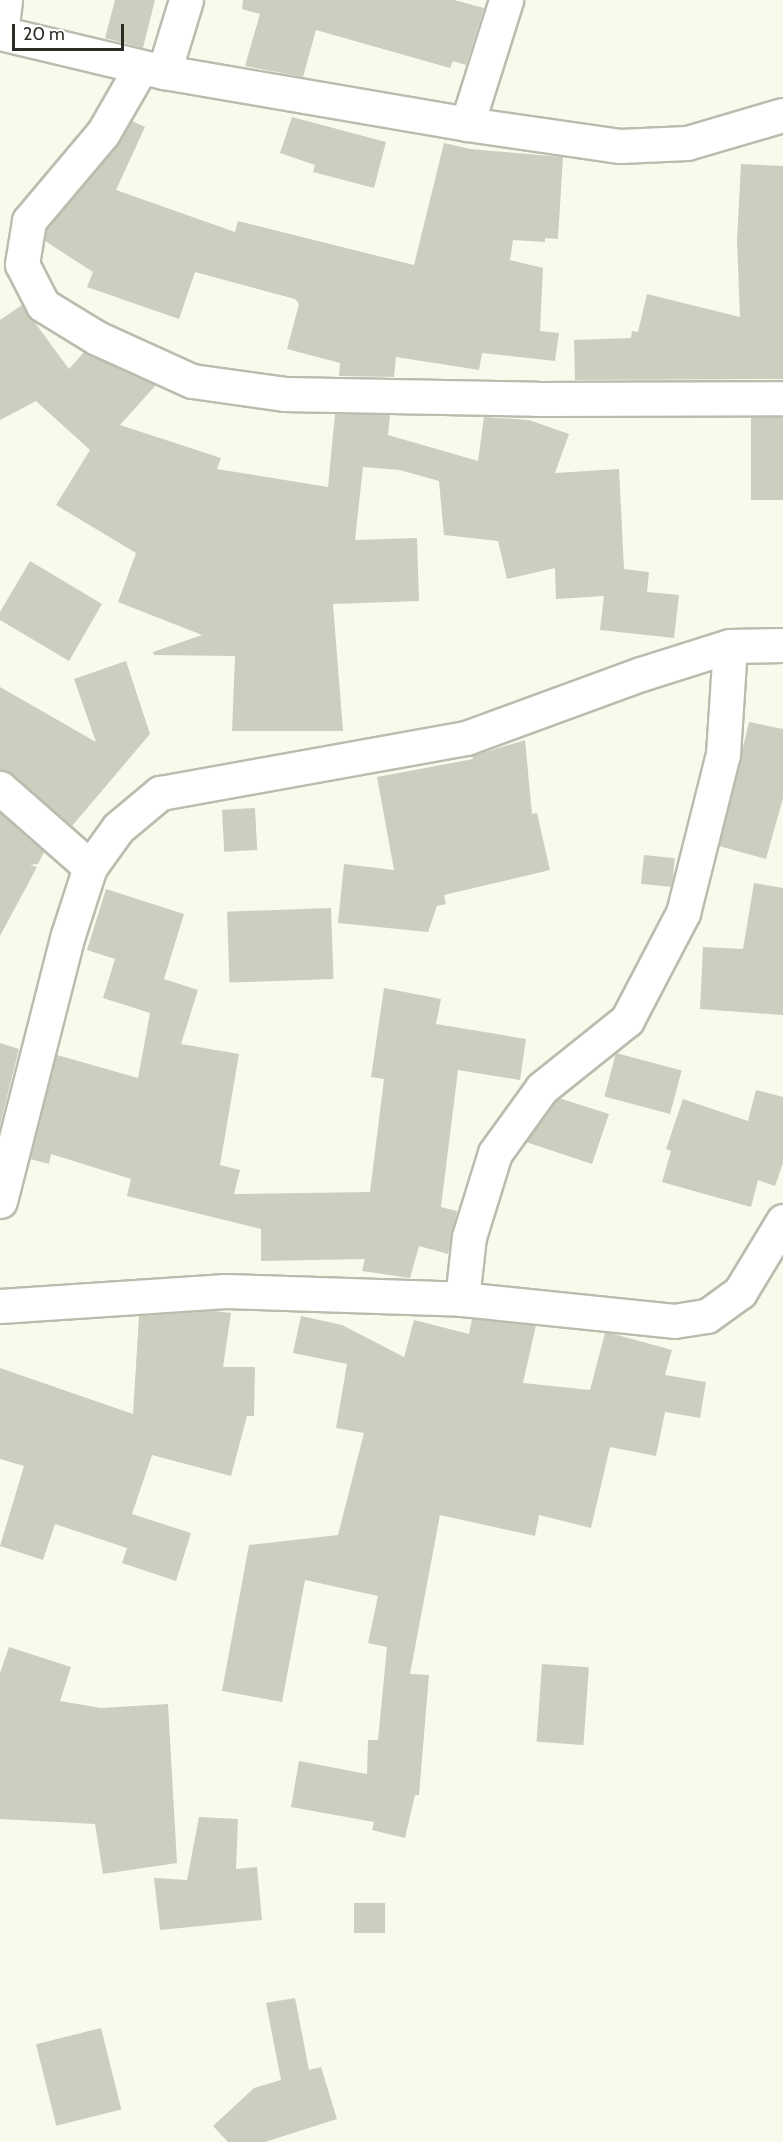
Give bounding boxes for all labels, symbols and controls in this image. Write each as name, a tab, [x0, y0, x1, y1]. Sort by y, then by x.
scale bar	[15, 12, 128, 50]
text: 20 m	[23, 23, 65, 45]

